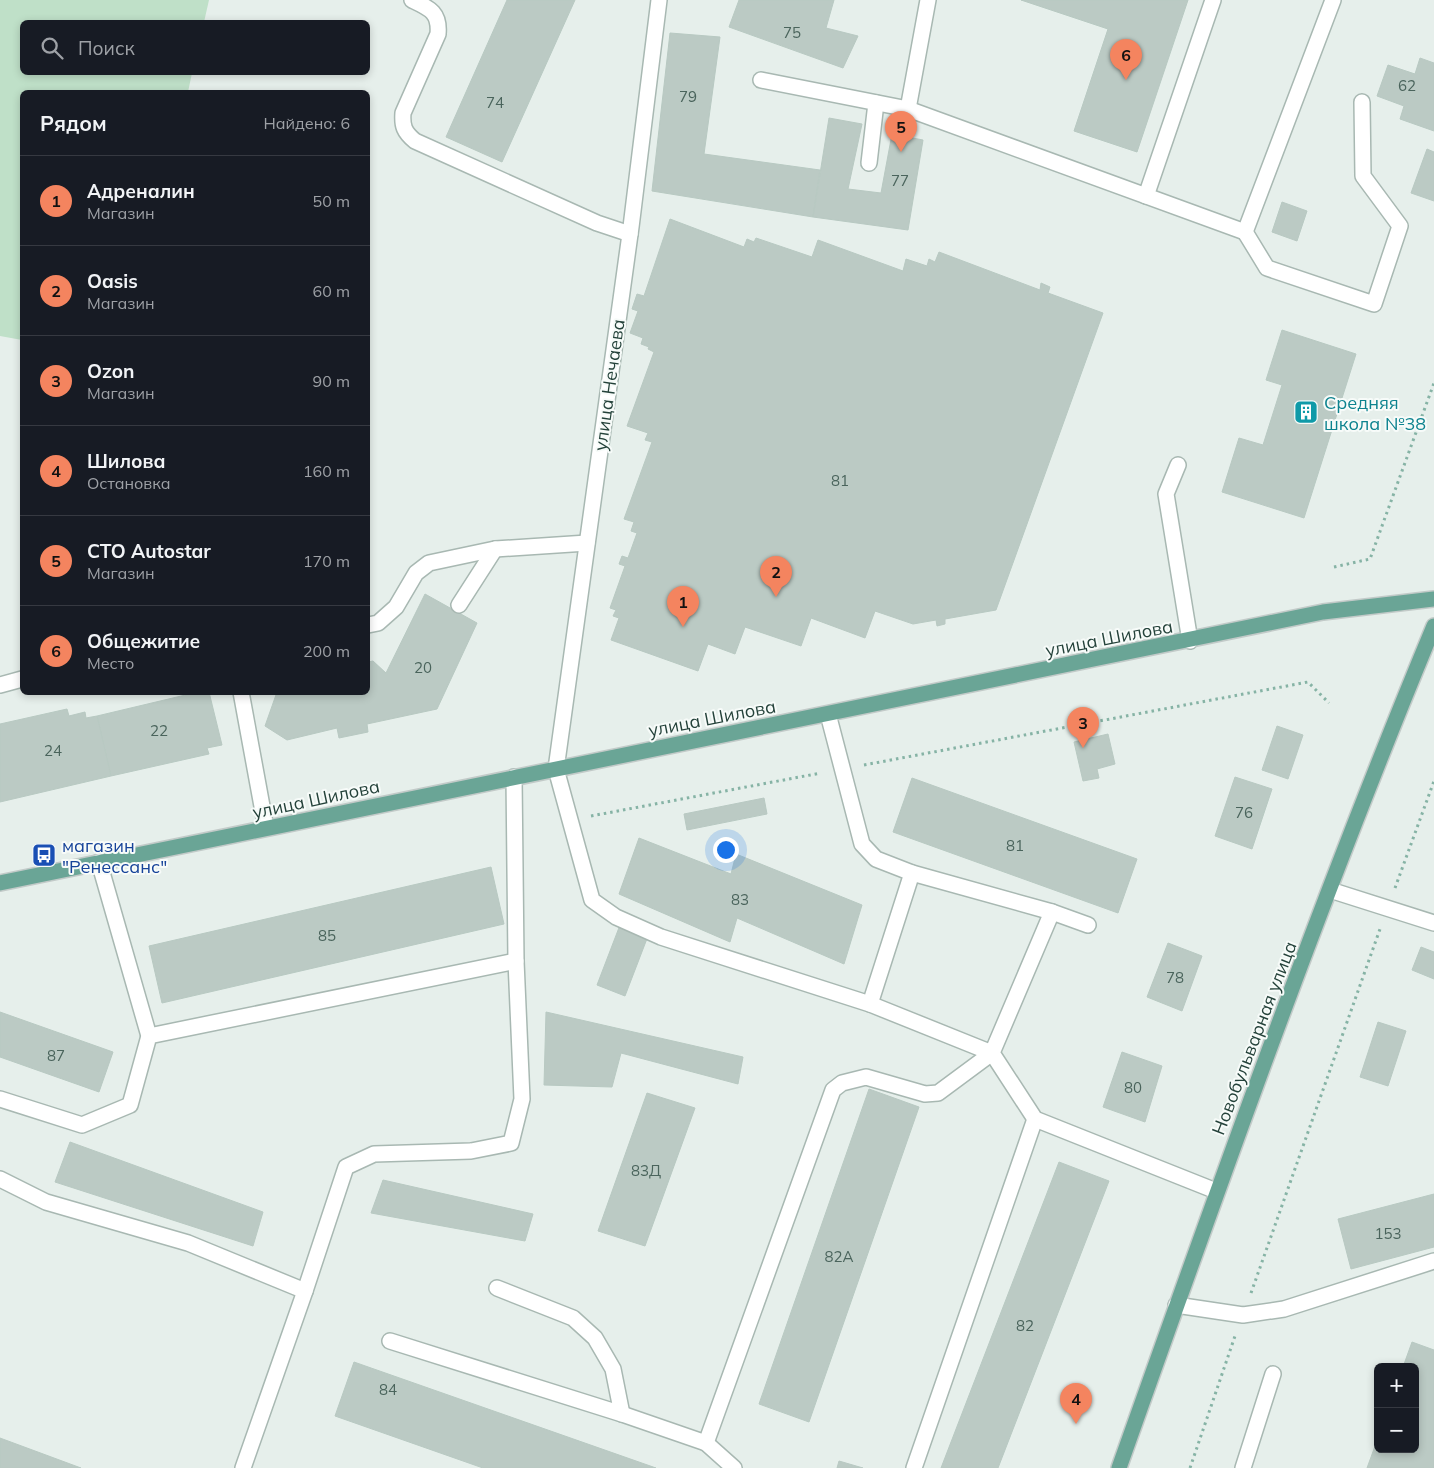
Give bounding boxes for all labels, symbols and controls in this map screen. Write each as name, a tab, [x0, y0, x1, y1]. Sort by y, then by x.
search box	[20, 20, 370, 75]
house number: 75	[783, 23, 801, 42]
icon: search	[38, 34, 66, 62]
text: Поиск	[78, 36, 135, 60]
pin: 6	[1110, 39, 1142, 80]
house number: 62	[1398, 76, 1416, 95]
house number: 79	[679, 87, 697, 106]
house number: 74	[486, 93, 504, 112]
text: Рядом	[40, 110, 107, 136]
pin: 5	[885, 111, 917, 152]
text: Найдено: 6	[264, 113, 350, 133]
house number: 77	[891, 171, 909, 190]
text: Адреналин	[87, 179, 195, 203]
text: 1	[51, 191, 61, 211]
text: 50 m	[313, 191, 350, 211]
text: Магазин	[87, 203, 155, 223]
text: Oasis	[87, 269, 138, 293]
text: 2	[51, 281, 61, 301]
text: 60 m	[313, 281, 350, 301]
text: Магазин	[87, 293, 155, 313]
street label: улица Нечаева	[588, 318, 630, 452]
text: Ozon	[87, 359, 134, 383]
text: 3	[51, 371, 61, 391]
text: 90 m	[313, 371, 350, 391]
text: Магазин	[87, 383, 155, 403]
place label: Средняя школа №38	[1324, 391, 1426, 435]
building icon: Средняя школа №38	[1293, 399, 1319, 425]
text: Шилова	[87, 449, 166, 473]
text: 4	[51, 461, 61, 481]
text: 160 m	[303, 461, 350, 481]
house number: 81	[831, 471, 849, 490]
text: Остановка	[87, 473, 171, 493]
text: СТО Autostar	[87, 539, 211, 563]
text: 5	[51, 551, 61, 571]
text: 170 m	[303, 551, 350, 571]
pin: 2	[760, 556, 792, 597]
text: Магазин	[87, 563, 155, 583]
pin: 1	[667, 586, 699, 627]
street label: улица Шилова	[1043, 614, 1175, 662]
text: Общежитие	[87, 629, 200, 653]
text: 6	[51, 641, 61, 661]
text: 200 m	[303, 641, 350, 661]
text: Место	[87, 653, 134, 673]
house number: 20	[414, 658, 432, 677]
street label: улица Шилова	[646, 694, 778, 742]
pin: 3	[1067, 707, 1099, 748]
house number: 22	[150, 721, 168, 740]
house number: 24	[44, 741, 62, 760]
street label: улица Шилова	[250, 774, 382, 824]
house number: 76	[1235, 803, 1253, 822]
place label: магазин "Ренессанс"	[62, 834, 167, 878]
house number: 81	[1006, 836, 1024, 855]
your location	[713, 837, 739, 863]
bus stop icon: магазин "Ренессанс"	[31, 842, 57, 868]
house number: 83	[731, 890, 749, 909]
house number: 85	[318, 926, 336, 945]
street label: Новобульварная улица	[1206, 938, 1302, 1138]
house number: 78	[1166, 968, 1184, 987]
house number: 87	[47, 1046, 65, 1065]
house number: 80	[1124, 1078, 1142, 1097]
house number: 83Д	[631, 1161, 661, 1180]
house number: 153	[1374, 1224, 1402, 1243]
house number: 82А	[824, 1247, 854, 1266]
house number: 82	[1016, 1316, 1034, 1335]
map controls	[1374, 1363, 1419, 1453]
button: +	[1374, 1363, 1419, 1408]
house number: 84	[379, 1380, 397, 1399]
pin: 4	[1060, 1383, 1092, 1424]
button: −	[1374, 1408, 1419, 1453]

